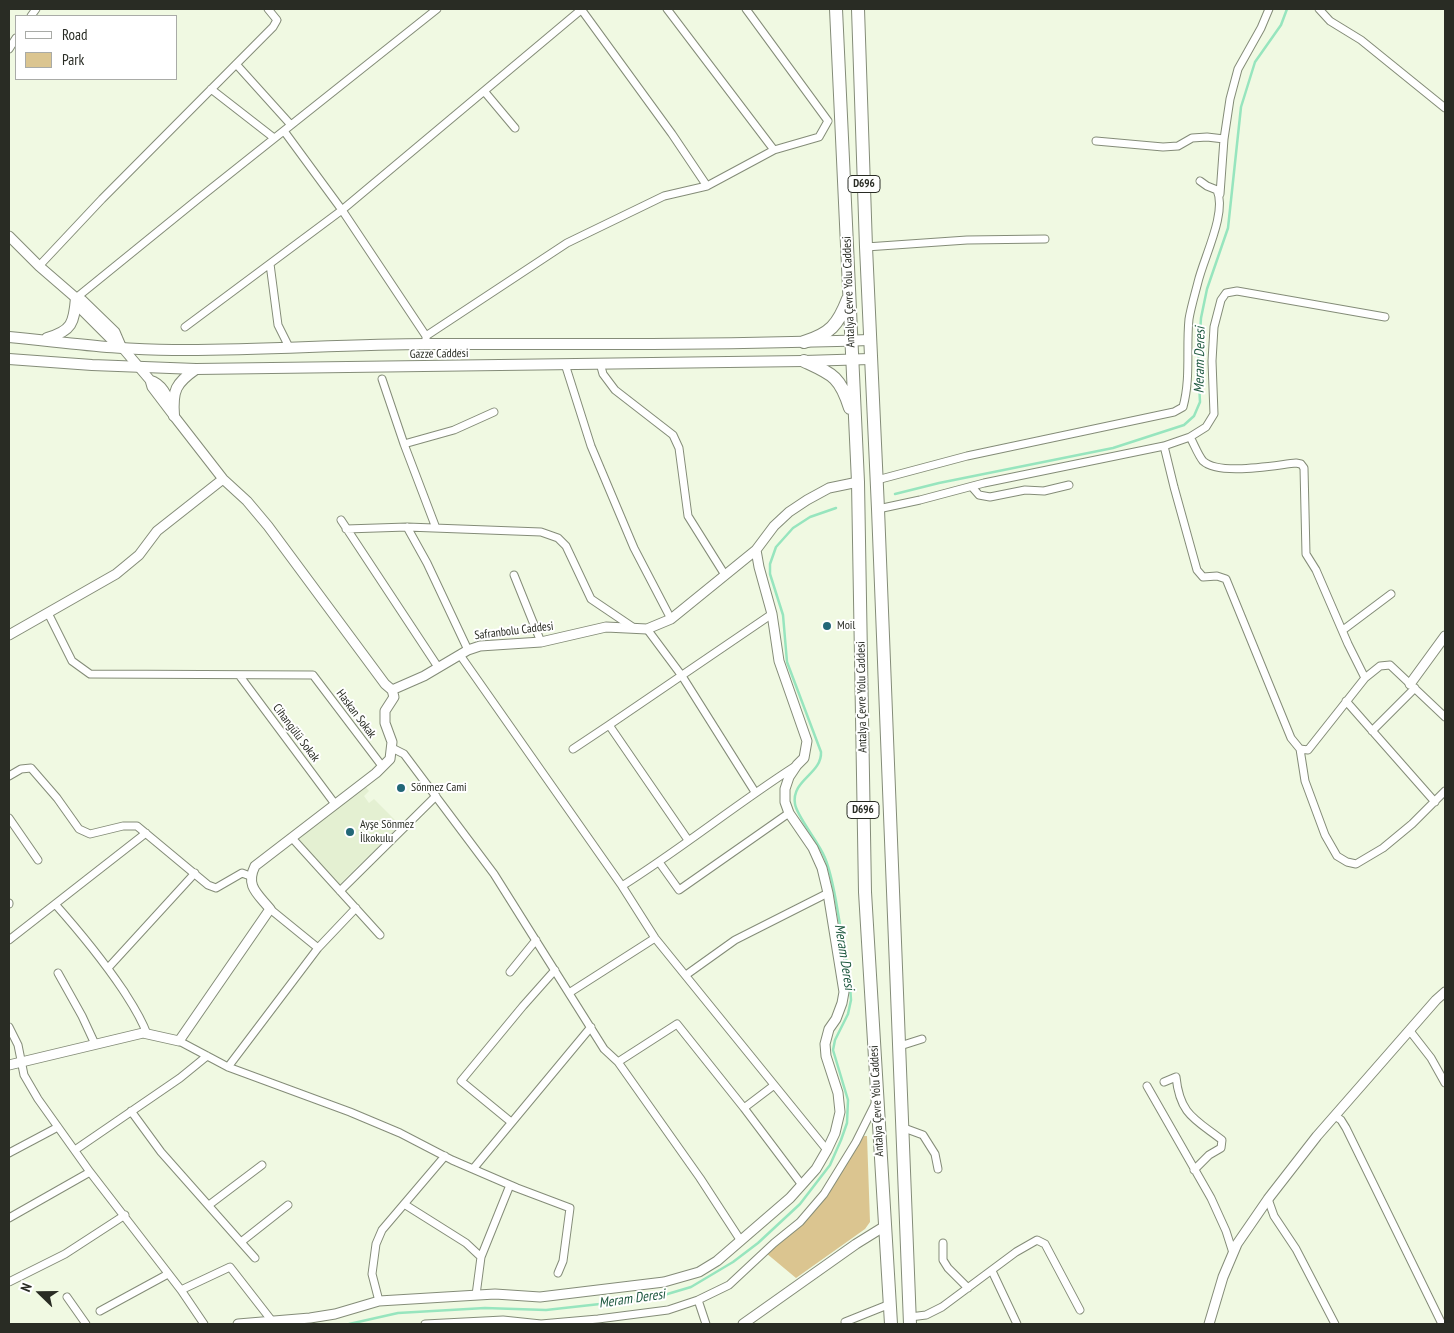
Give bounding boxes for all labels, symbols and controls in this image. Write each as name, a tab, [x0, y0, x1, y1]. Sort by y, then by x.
legend	[15, 15, 178, 80]
text: Road	[62, 25, 88, 44]
text: Park	[62, 50, 84, 69]
road number: D696	[848, 175, 880, 192]
street label: Antalya Çevre Yolu Caddesi	[840, 236, 858, 348]
water label: Meram Deresi	[1191, 326, 1209, 394]
street label: Gazze Caddesi	[409, 346, 469, 362]
street label: Safranbolu Caddesi	[474, 619, 554, 643]
place label: Moil	[837, 619, 855, 633]
marker: Moil	[821, 620, 833, 632]
street label: Antalya Çevre Yolu Caddesi	[854, 641, 870, 753]
street label: Haskan Sokak	[333, 687, 379, 741]
street label: Cihangülü Sokak	[270, 701, 322, 765]
place label: Sönmez Cami	[411, 781, 467, 795]
marker: Sönmez Cami	[395, 782, 407, 794]
road number: D696	[847, 802, 879, 818]
place label: Ayşe Sönmez İlkokulu	[360, 818, 414, 846]
marker: Ayşe Sönmez İlkokulu	[344, 826, 356, 838]
water label: Meram Deresi	[830, 923, 858, 991]
street label: Antalya Çevre Yolu Caddesi	[867, 1045, 887, 1157]
north arrow	[15, 1268, 65, 1318]
text: N	[16, 1281, 36, 1294]
water label: Meram Deresi	[598, 1286, 666, 1312]

